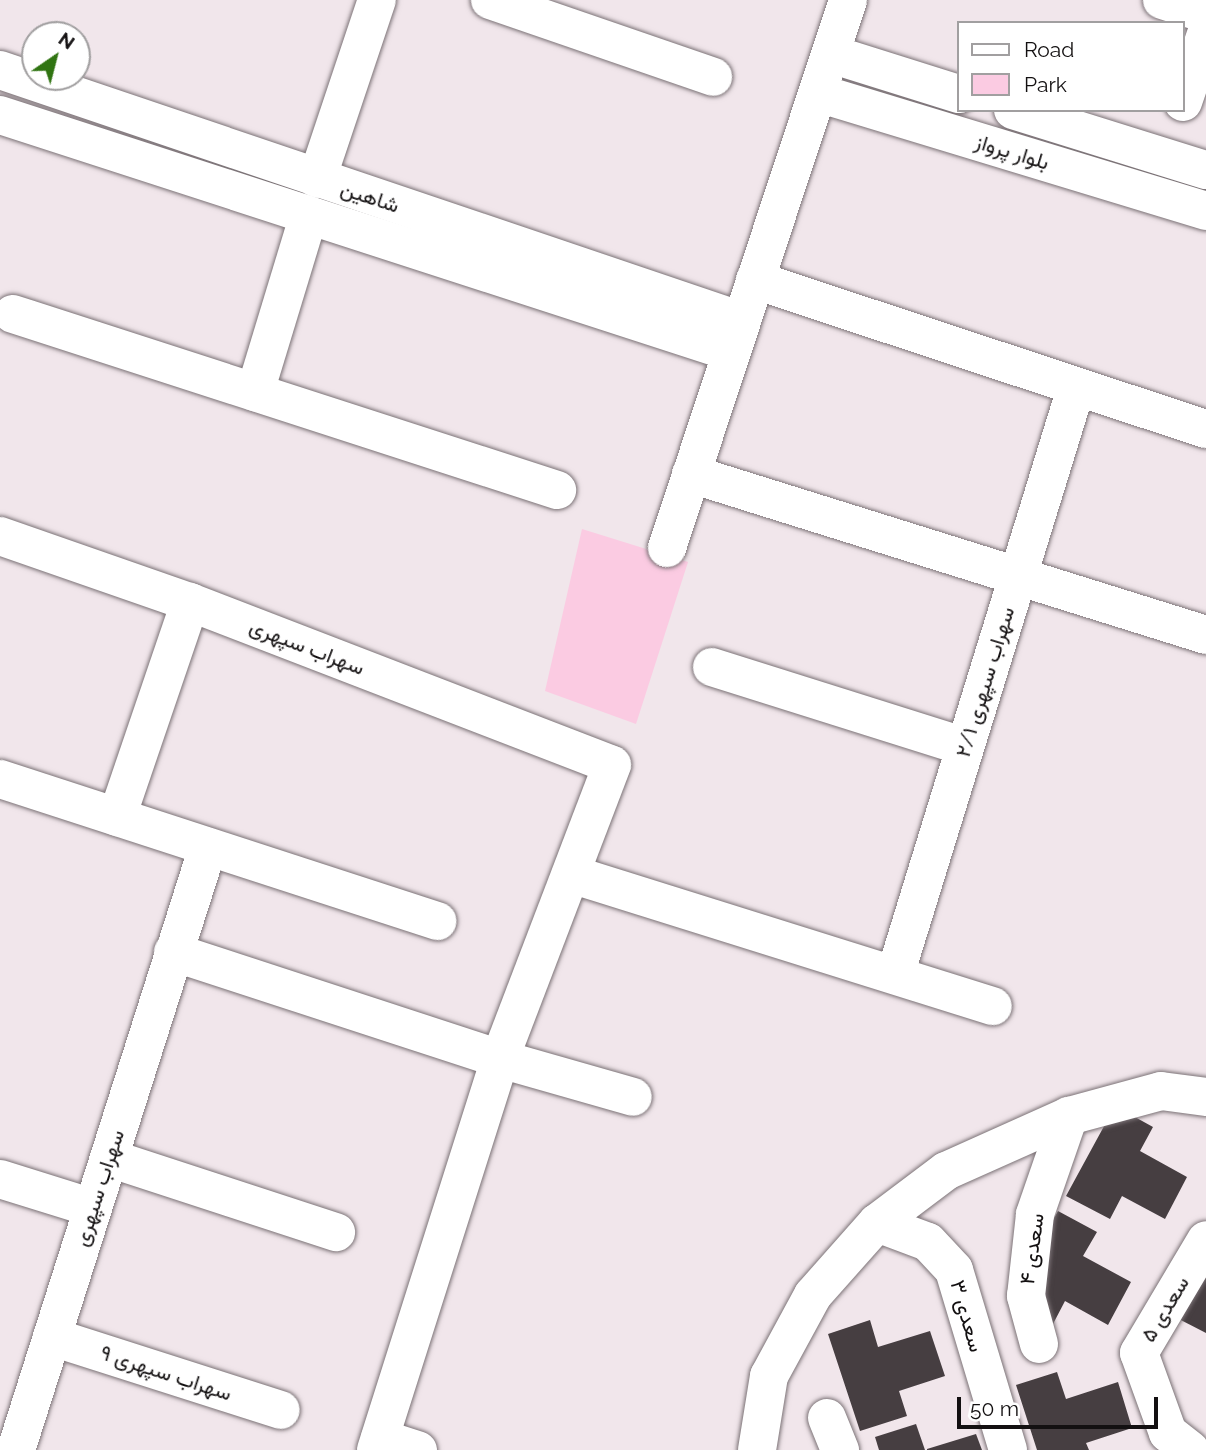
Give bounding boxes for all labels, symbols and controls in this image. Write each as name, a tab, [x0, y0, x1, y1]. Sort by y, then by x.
north arrow	[21, 21, 91, 91]
legend	[958, 21, 1185, 112]
text: N	[55, 27, 79, 54]
text: Road	[1024, 37, 1074, 62]
text: Park	[1024, 72, 1067, 97]
street label: بلوار پرواز	[972, 129, 1052, 175]
street label: شاهین	[338, 176, 402, 218]
street label: سهراب سپهری ۲/۱	[950, 604, 1020, 760]
street label: سهراب سپهری	[246, 614, 368, 680]
street label: سهراب سپهری	[68, 1127, 130, 1249]
street label: سعدی ۴	[1015, 1212, 1049, 1286]
street label: سعدی ۵	[1136, 1272, 1194, 1346]
street label: سعدی ۳	[945, 1277, 989, 1355]
street label: سهراب سپهری ۹	[97, 1340, 235, 1406]
scale bar	[961, 1384, 1162, 1428]
text: 50 m	[970, 1396, 1019, 1421]

